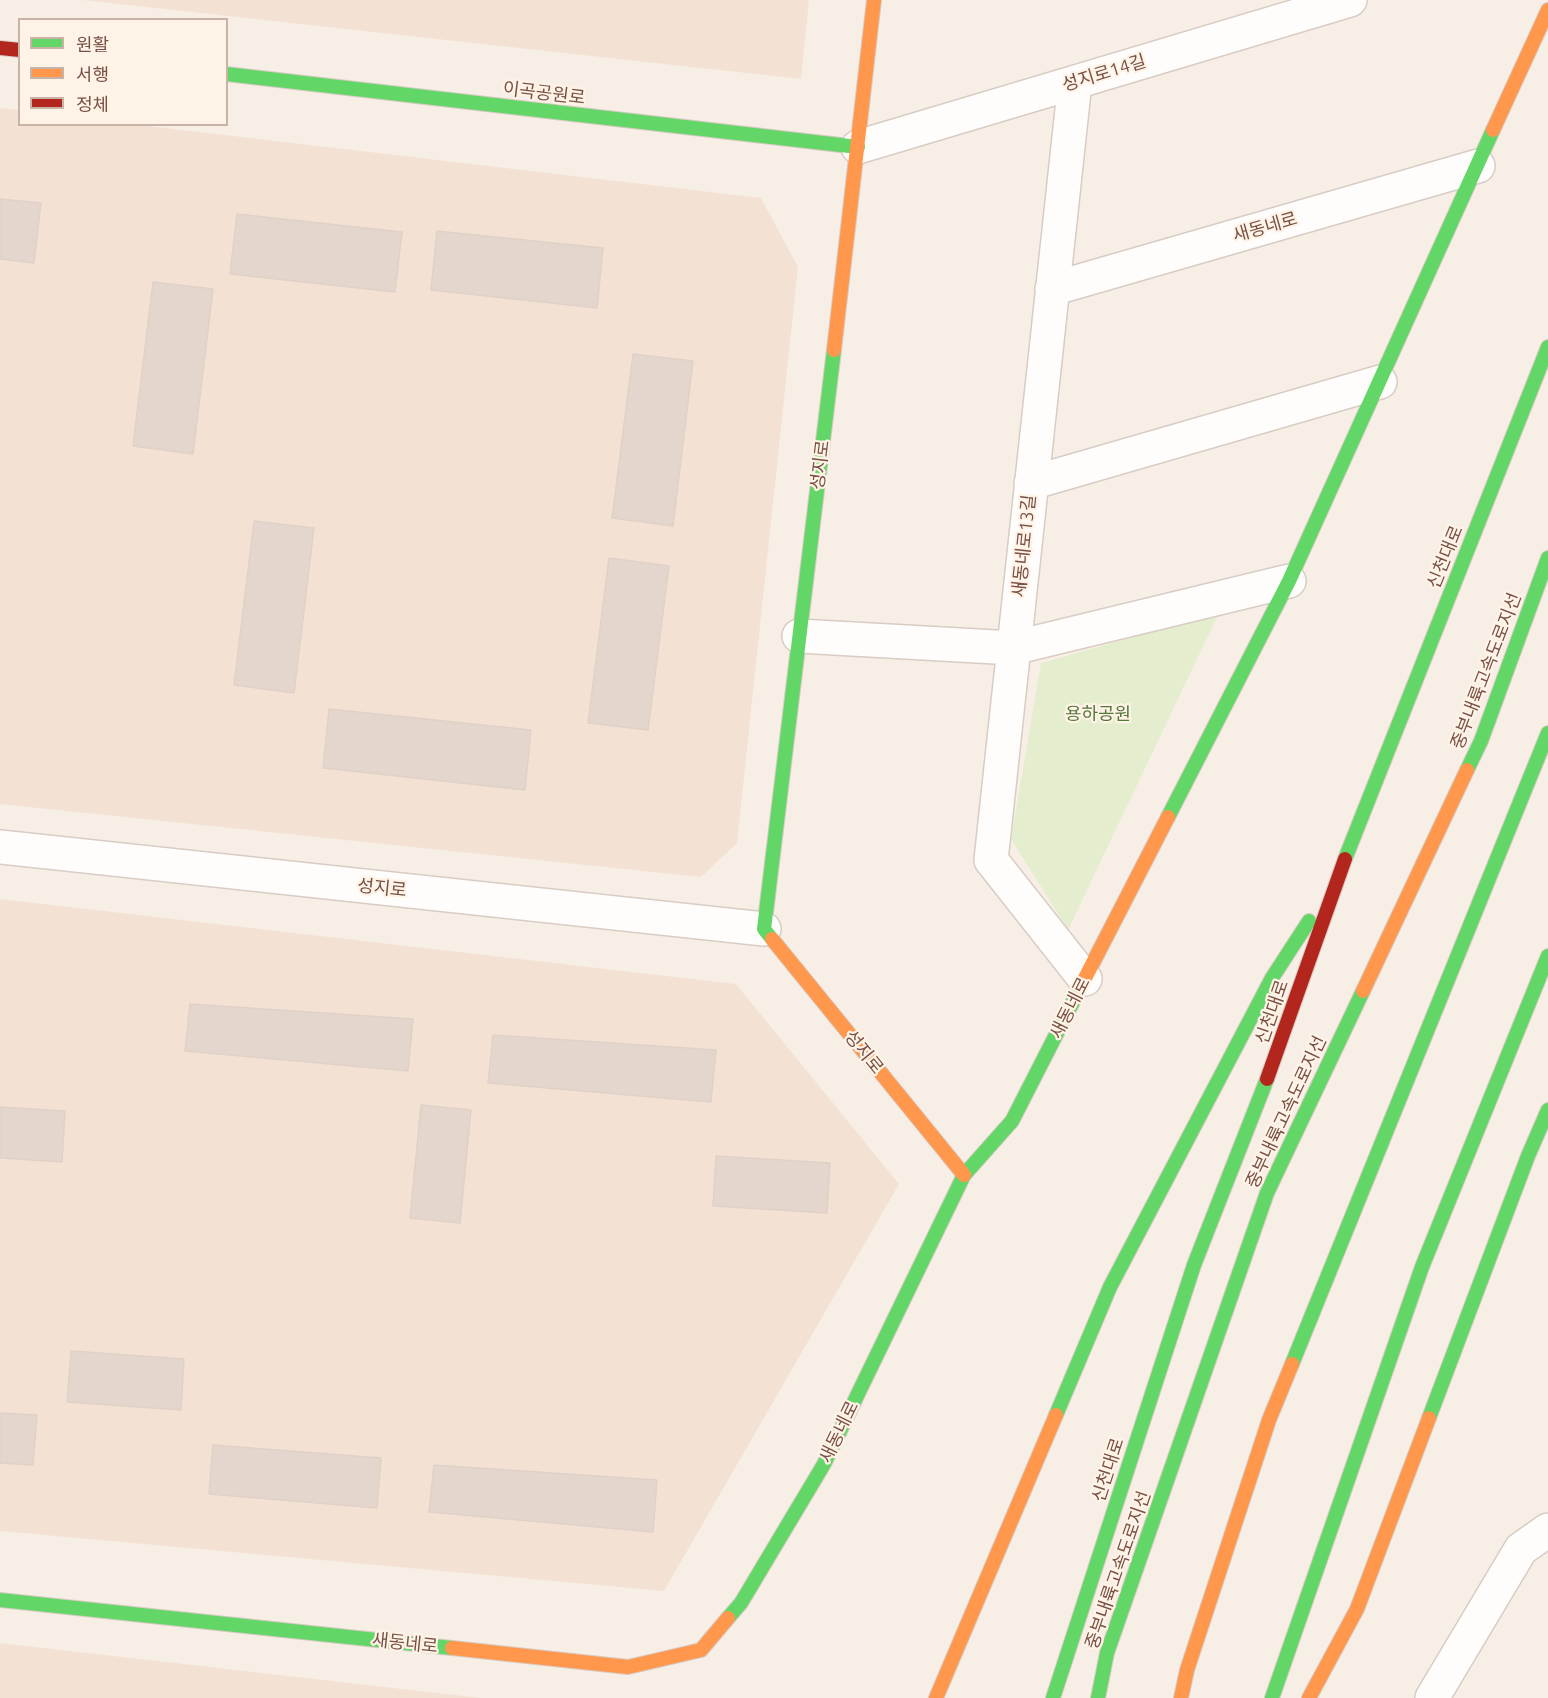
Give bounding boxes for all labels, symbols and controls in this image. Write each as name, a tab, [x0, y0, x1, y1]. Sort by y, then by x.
legend	[18, 18, 228, 126]
text: 원활	[76, 34, 109, 54]
street label: 성지로14길	[1059, 50, 1149, 96]
text: 서행	[76, 64, 109, 84]
street label: 이곡공원로	[502, 77, 586, 109]
text: 정체	[76, 94, 109, 114]
street label: 새동네로	[1230, 207, 1300, 247]
street label: 성지로	[806, 439, 834, 491]
street label: 새동네로13길	[1008, 494, 1040, 598]
street label: 신천대로	[1423, 522, 1467, 592]
street label: 중부내륙고속도로지선	[1446, 590, 1526, 752]
park label: 용하공원	[1065, 703, 1131, 725]
street label: 성지로	[356, 875, 408, 901]
street label: 새동네로	[1045, 974, 1095, 1042]
street label: 신천대로	[1251, 977, 1293, 1047]
street label: 성지로	[840, 1026, 888, 1078]
street label: 중부내륙고속도로지선	[1241, 1032, 1331, 1192]
street label: 새동네로	[815, 1397, 863, 1467]
street label: 신천대로	[1087, 1435, 1129, 1505]
street label: 중부내륙고속도로지선	[1081, 1488, 1155, 1652]
street label: 새동네로	[371, 1629, 439, 1657]

